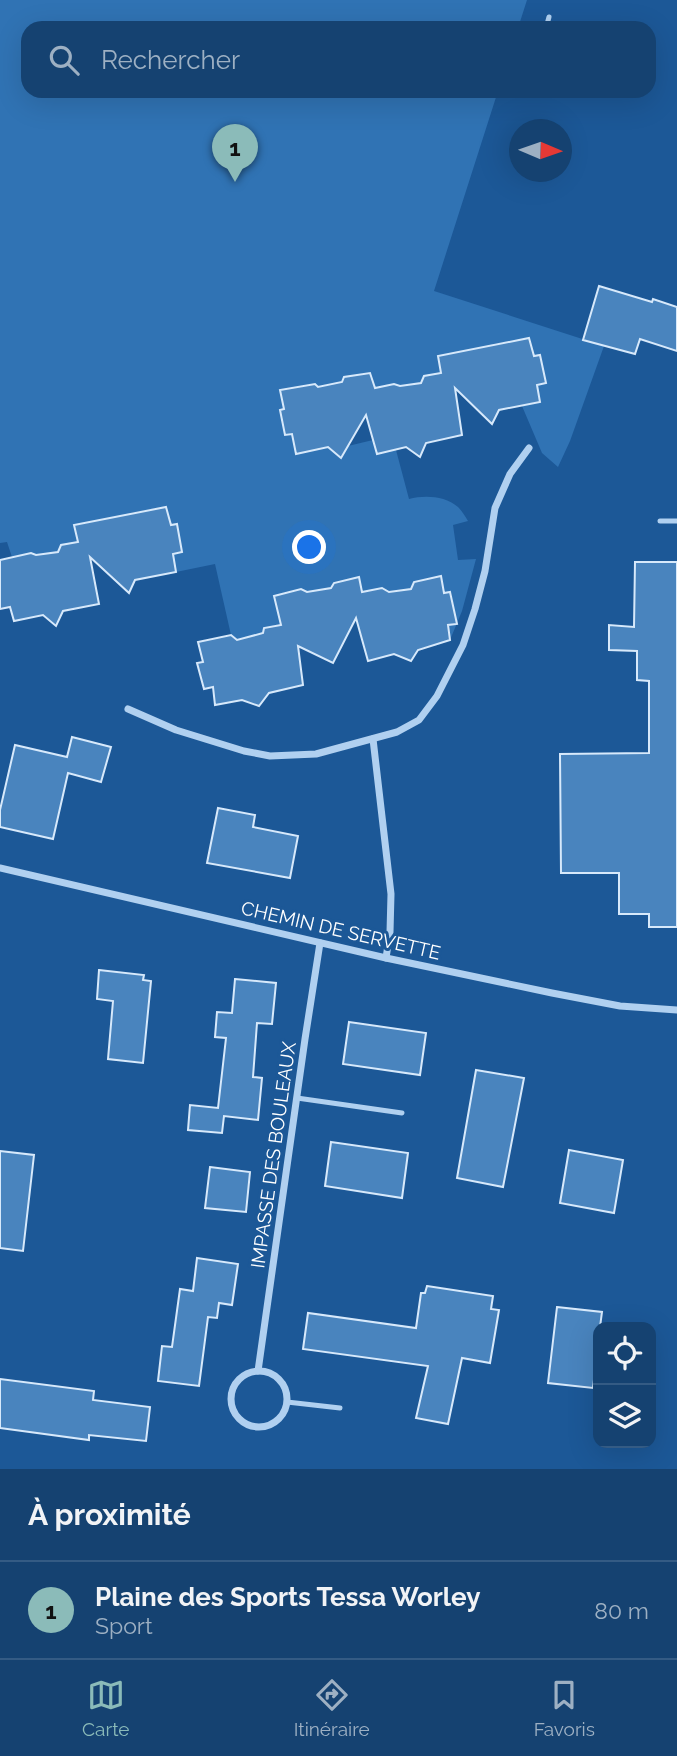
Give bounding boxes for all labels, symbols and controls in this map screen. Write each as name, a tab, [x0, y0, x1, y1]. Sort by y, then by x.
search box	[21, 21, 656, 98]
icon: search	[45, 41, 83, 79]
text: Rechercher	[101, 45, 240, 75]
north arrow	[509, 119, 572, 182]
pin: 1	[212, 124, 258, 182]
your location	[292, 530, 326, 564]
street label: CHEMIN DE SERVETTE	[239, 896, 443, 964]
street label: IMPASSE DES BOULEAUX	[246, 1040, 300, 1270]
map controls	[593, 1322, 656, 1448]
button: locate	[593, 1322, 656, 1385]
button: layers	[593, 1385, 656, 1448]
text: À proximité	[28, 1497, 191, 1532]
text: Plaine des Sports Tessa Worley	[95, 1582, 481, 1612]
text: 1	[45, 1597, 57, 1624]
text: 80 m	[594, 1597, 649, 1624]
text: Sport	[95, 1612, 153, 1639]
tab: Carte	[82, 1676, 130, 1740]
tab: Itinéraire	[294, 1676, 370, 1740]
tab: Favoris	[534, 1676, 595, 1740]

